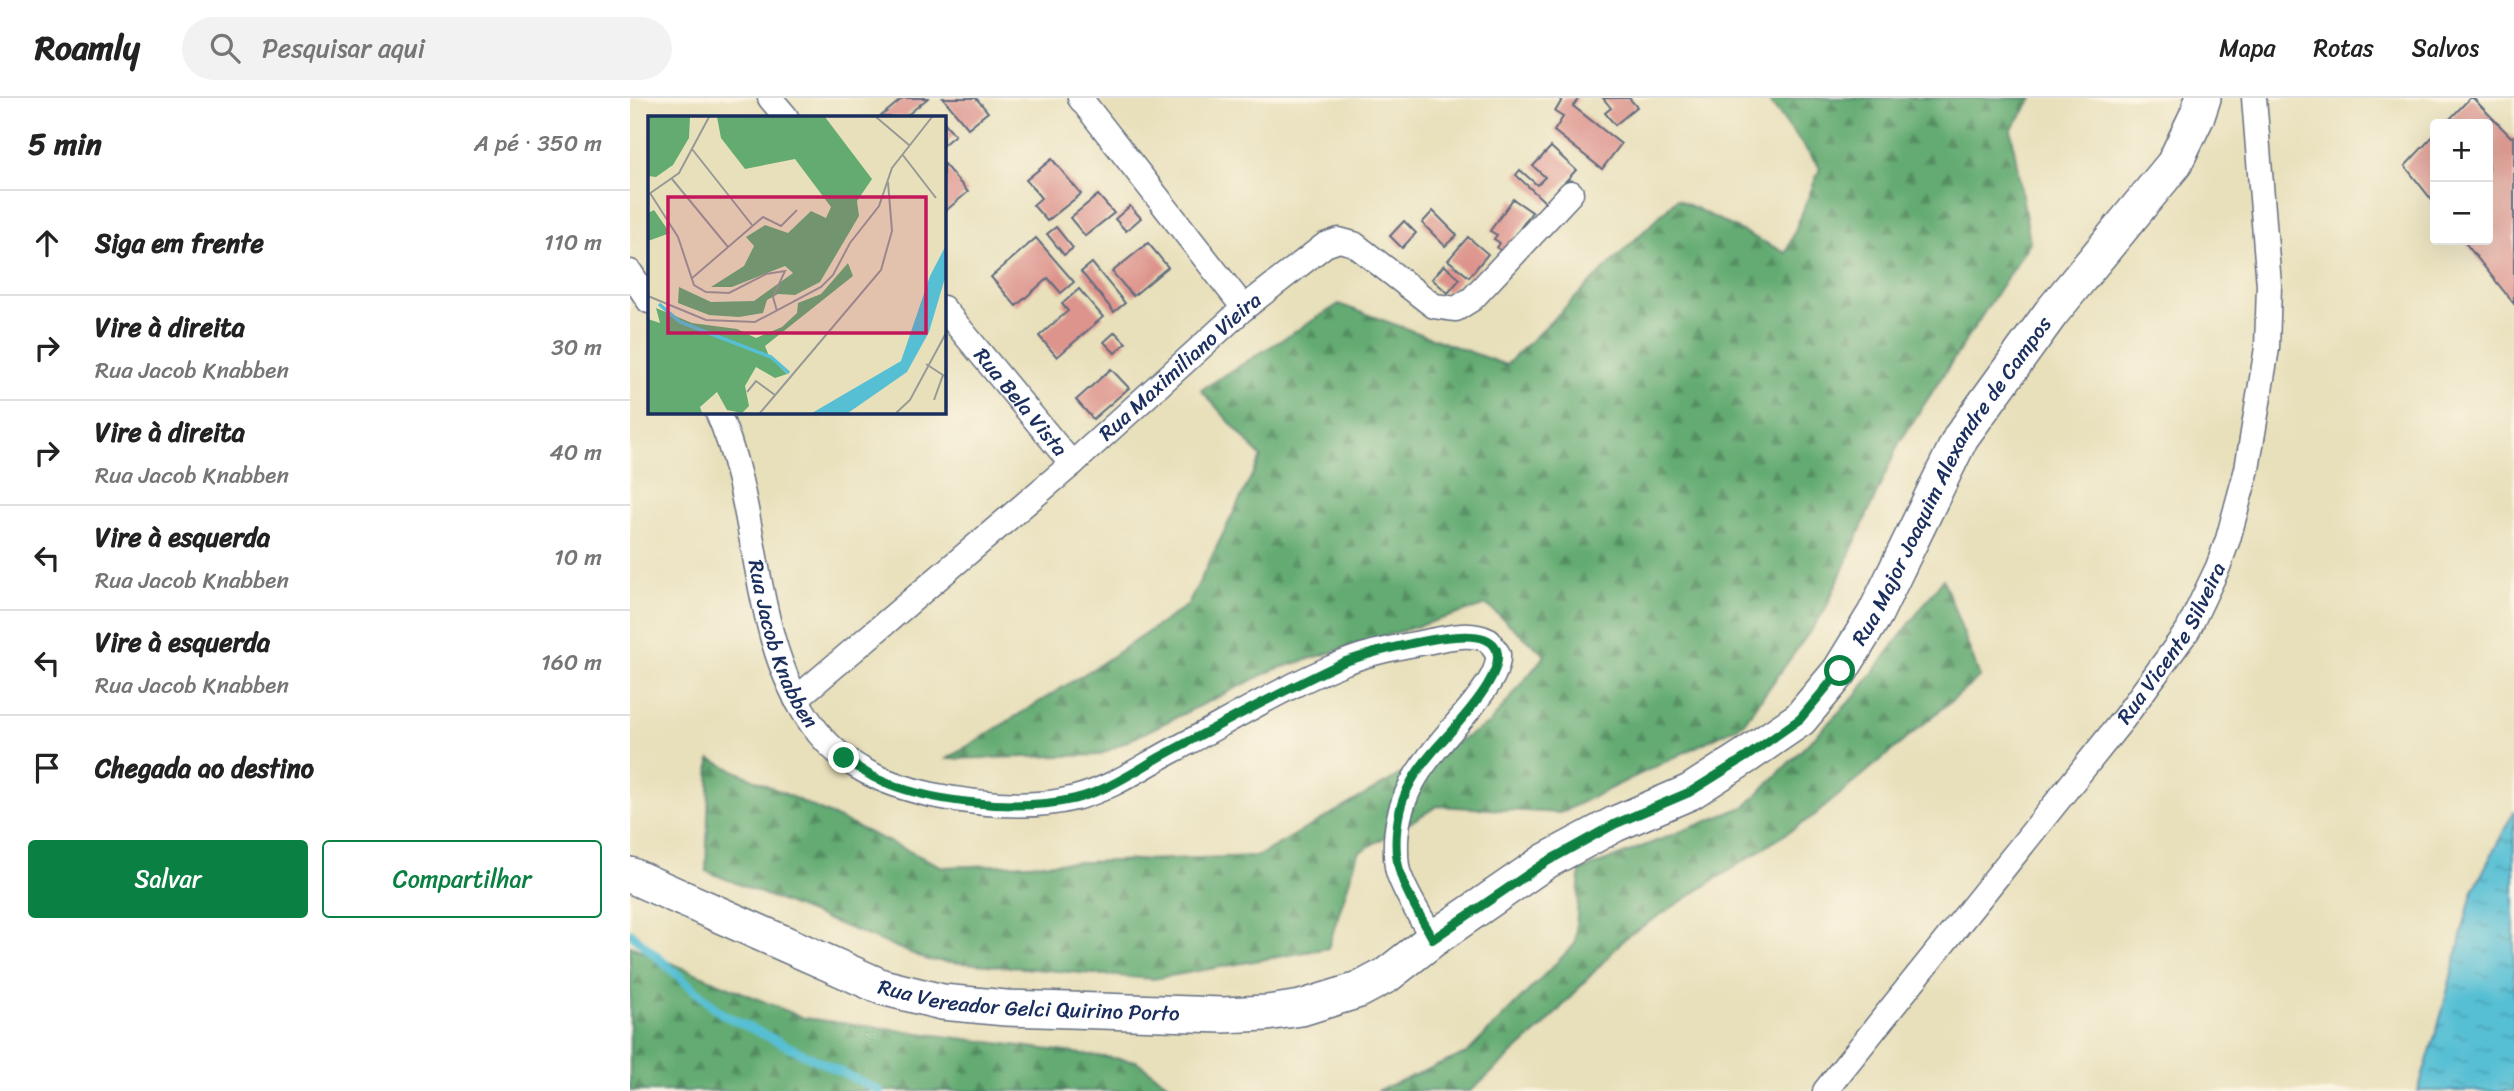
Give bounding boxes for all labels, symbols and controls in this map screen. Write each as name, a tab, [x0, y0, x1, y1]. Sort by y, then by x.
search box	[182, 17, 672, 80]
text: Roamly	[35, 19, 140, 77]
text: Pesquisar aqui	[262, 25, 425, 71]
text: Mapa	[2219, 27, 2276, 69]
text: Rotas	[2314, 27, 2374, 69]
text: Salvos	[2412, 27, 2479, 69]
icon: search	[206, 29, 244, 67]
inset map	[648, 116, 945, 413]
text: 5 min	[28, 117, 102, 171]
map controls	[2430, 119, 2493, 245]
button: +	[2430, 119, 2493, 182]
text: A pé · 350 m	[474, 123, 602, 164]
button: −	[2430, 182, 2493, 245]
text: Siga em frente	[95, 220, 264, 266]
text: 110 m	[544, 222, 602, 263]
icon: ahead	[28, 224, 66, 262]
street label: Rua Maximiliano Vieira	[1089, 282, 1270, 451]
text: Vire à direita	[95, 304, 245, 350]
street label: Rua Major Joaquim Alexandre de Campos	[1841, 308, 2062, 653]
text: 30 m	[551, 327, 602, 368]
icon: right	[28, 329, 66, 367]
street label: Rua Bela Vista	[964, 339, 1078, 466]
text: Rua Jacob Knabben	[95, 350, 289, 391]
text: Vire à direita	[95, 409, 245, 455]
text: 40 m	[549, 432, 602, 473]
icon: right	[28, 434, 66, 472]
text: Rua Jacob Knabben	[95, 455, 289, 496]
text: Vire à esquerda	[95, 514, 270, 560]
text: 10 m	[554, 537, 602, 578]
icon: left	[28, 539, 66, 577]
street label: Rua Vicente Silveira	[2106, 555, 2237, 733]
street label: Rua Jacob Knabben	[737, 557, 829, 737]
text: Rua Jacob Knabben	[95, 560, 289, 601]
text: Vire à esquerda	[95, 619, 270, 665]
text: 160 m	[541, 642, 602, 683]
icon: left	[28, 644, 66, 682]
route start	[1824, 655, 1855, 686]
text: Rua Jacob Knabben	[95, 665, 289, 706]
route end	[828, 742, 859, 773]
text: Chegada ao destino	[95, 745, 314, 791]
icon: arrive	[28, 749, 66, 787]
button: Salvar	[28, 840, 308, 918]
button: Compartilhar	[322, 840, 602, 918]
street label: Rua Vereador Gelci Quirino Porto	[874, 968, 1181, 1033]

